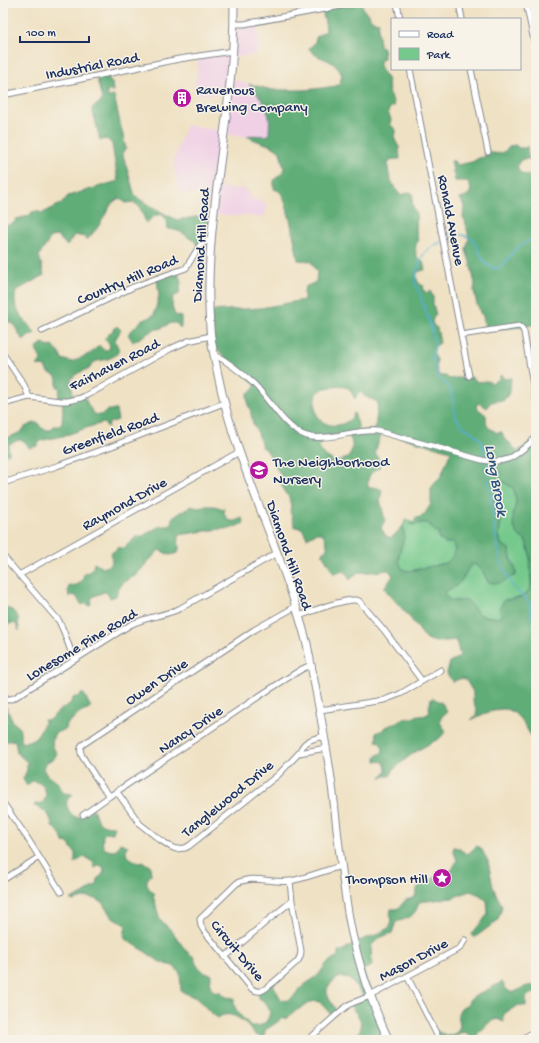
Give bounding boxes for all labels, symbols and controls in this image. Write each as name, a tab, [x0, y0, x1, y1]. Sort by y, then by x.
scale bar	[20, 18, 89, 44]
legend	[391, 18, 521, 70]
text: 100 m	[25, 27, 56, 41]
text: Road	[427, 29, 454, 43]
street label: Industrial Road	[44, 49, 142, 85]
text: Park	[426, 49, 452, 63]
place label: Ravenous Brewing Company	[195, 82, 308, 117]
building icon: Ravenous Brewing Company	[171, 87, 193, 109]
street label: Ronald Avenue	[432, 174, 468, 267]
street label: Diamond Hill Road	[189, 186, 215, 304]
street label: Country Hill Road	[75, 251, 182, 310]
street label: Fairhaven Road	[66, 335, 164, 397]
street label: Greenfield Road	[60, 409, 163, 461]
water label: Long Brook	[479, 443, 511, 520]
place label: The Neighborhood Nursery	[272, 454, 390, 489]
school or university icon: The Neighborhood Nursery	[248, 459, 270, 481]
street label: Raymond Drive	[79, 474, 171, 535]
street label: Diamond Hill Road	[261, 498, 316, 614]
street label: Lonesome Pine Road	[23, 605, 142, 686]
street label: Owen Drive	[122, 655, 192, 710]
street label: Nancy Drive	[155, 702, 227, 759]
street label: Tanglewood Drive	[178, 757, 278, 843]
place icon: Thompson Hill	[431, 867, 453, 889]
place label: Thompson Hill	[345, 871, 428, 889]
street label: Circuit Drive	[206, 917, 267, 986]
street label: Mason Drive	[376, 935, 452, 986]

